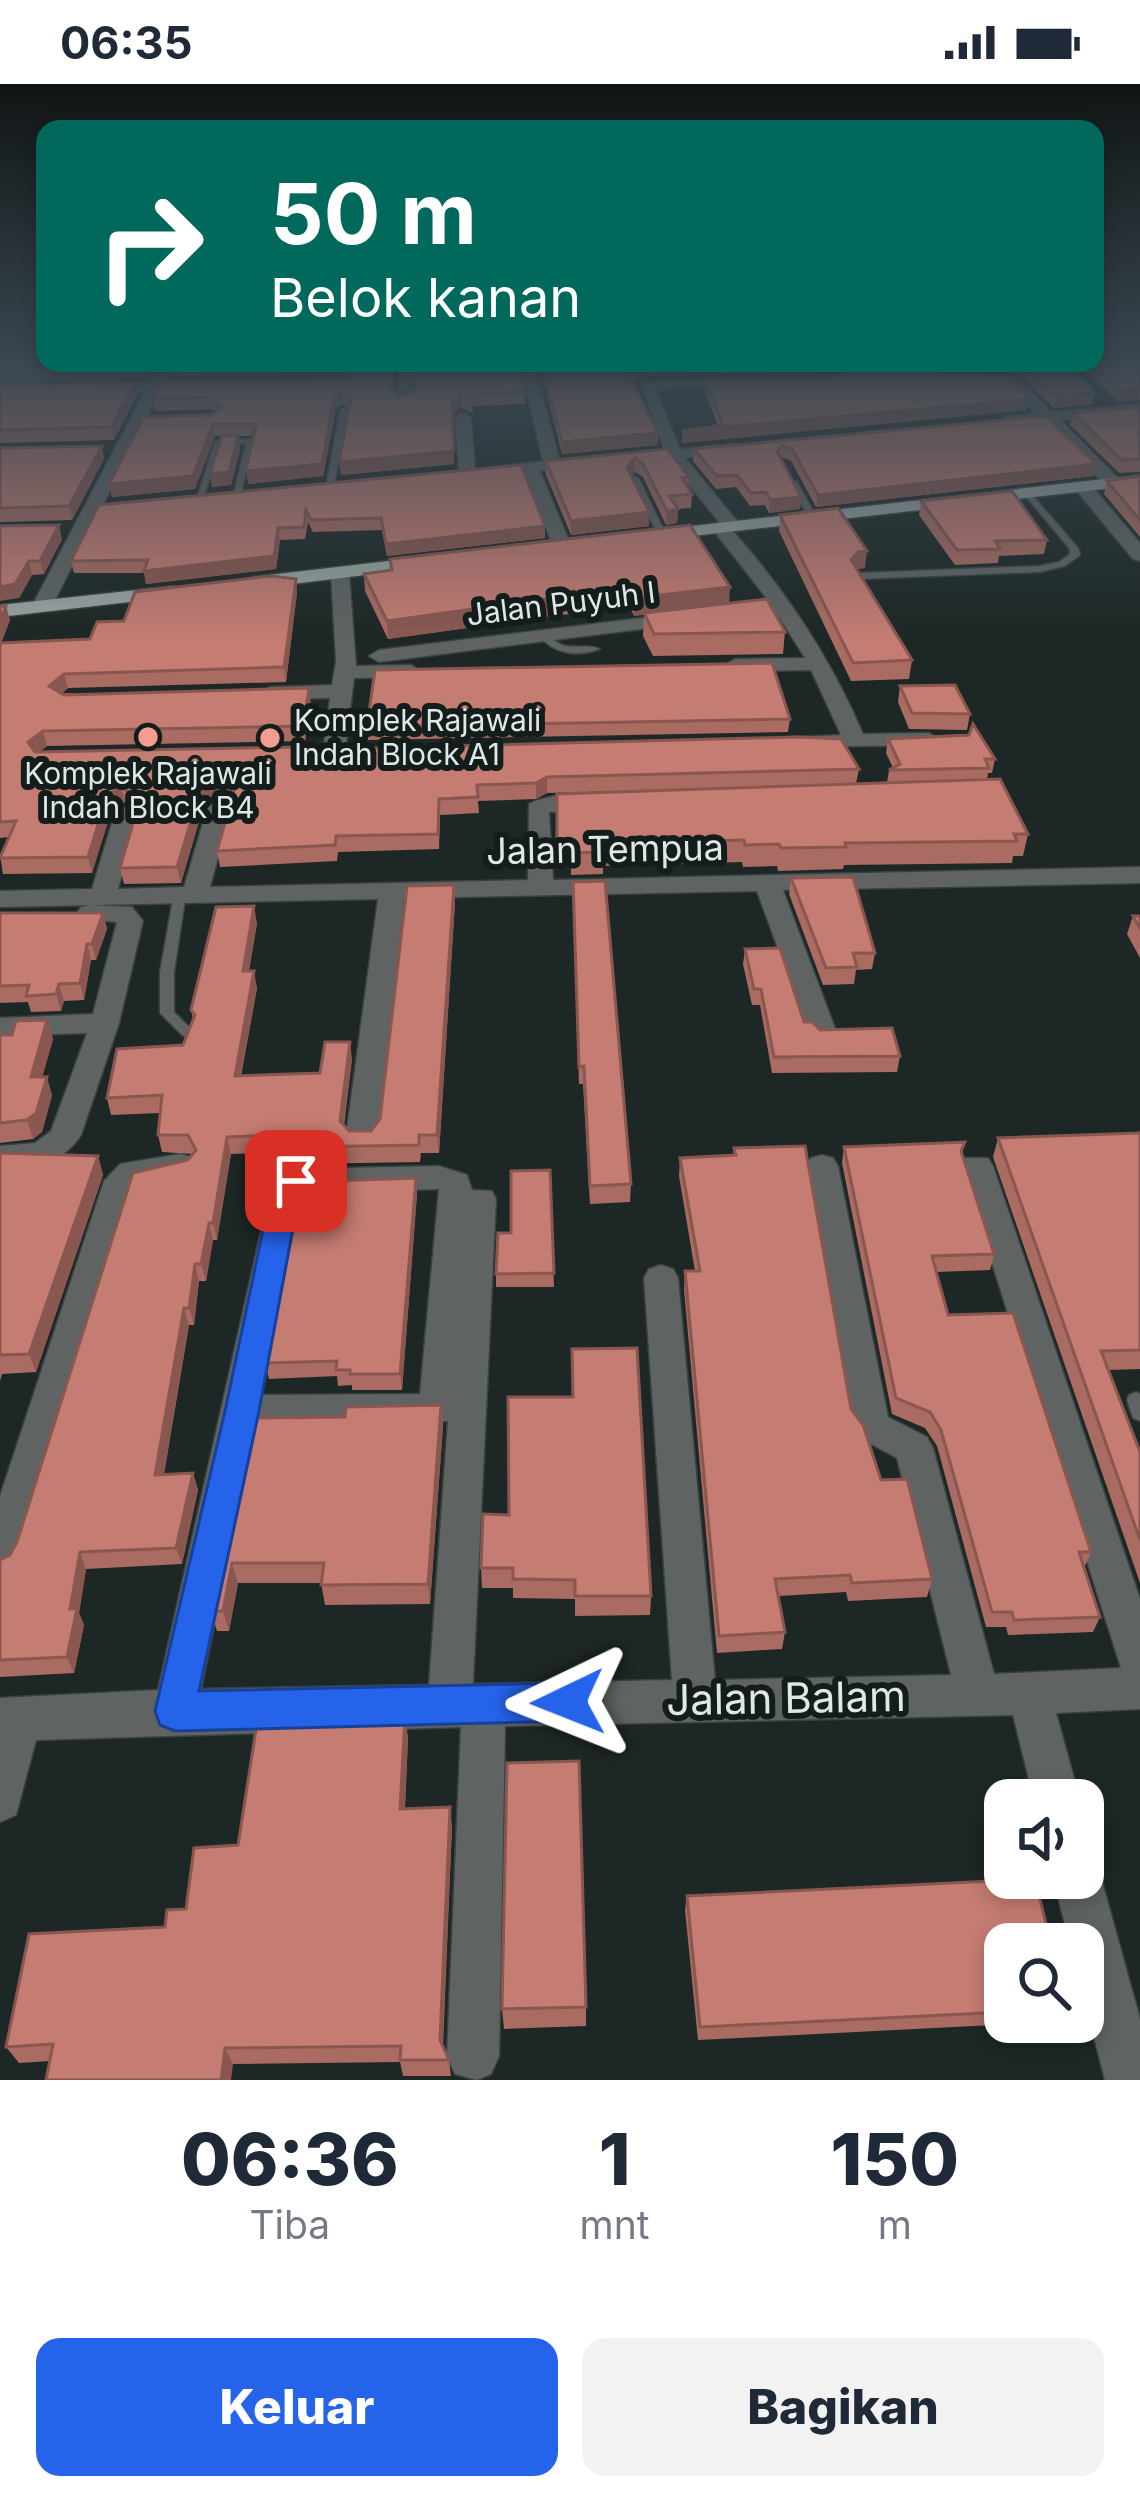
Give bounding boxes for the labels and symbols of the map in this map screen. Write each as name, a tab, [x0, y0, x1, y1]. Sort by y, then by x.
street label: Jalan Puyuh I	[464, 574, 657, 632]
place label: Komplek Rajawali Indah Block A1	[294, 702, 541, 772]
marker: Komplek Rajawali Indah Block B4	[135, 724, 161, 750]
marker: Komplek Rajawali Indah Block A1	[257, 725, 283, 751]
place label: Komplek Rajawali Indah Block B4	[24, 755, 272, 825]
street label: Jalan Tempua	[486, 825, 724, 873]
pin	[245, 1130, 347, 1232]
position arrow	[505, 1639, 631, 1765]
street label: Jalan Balam	[666, 1670, 906, 1725]

